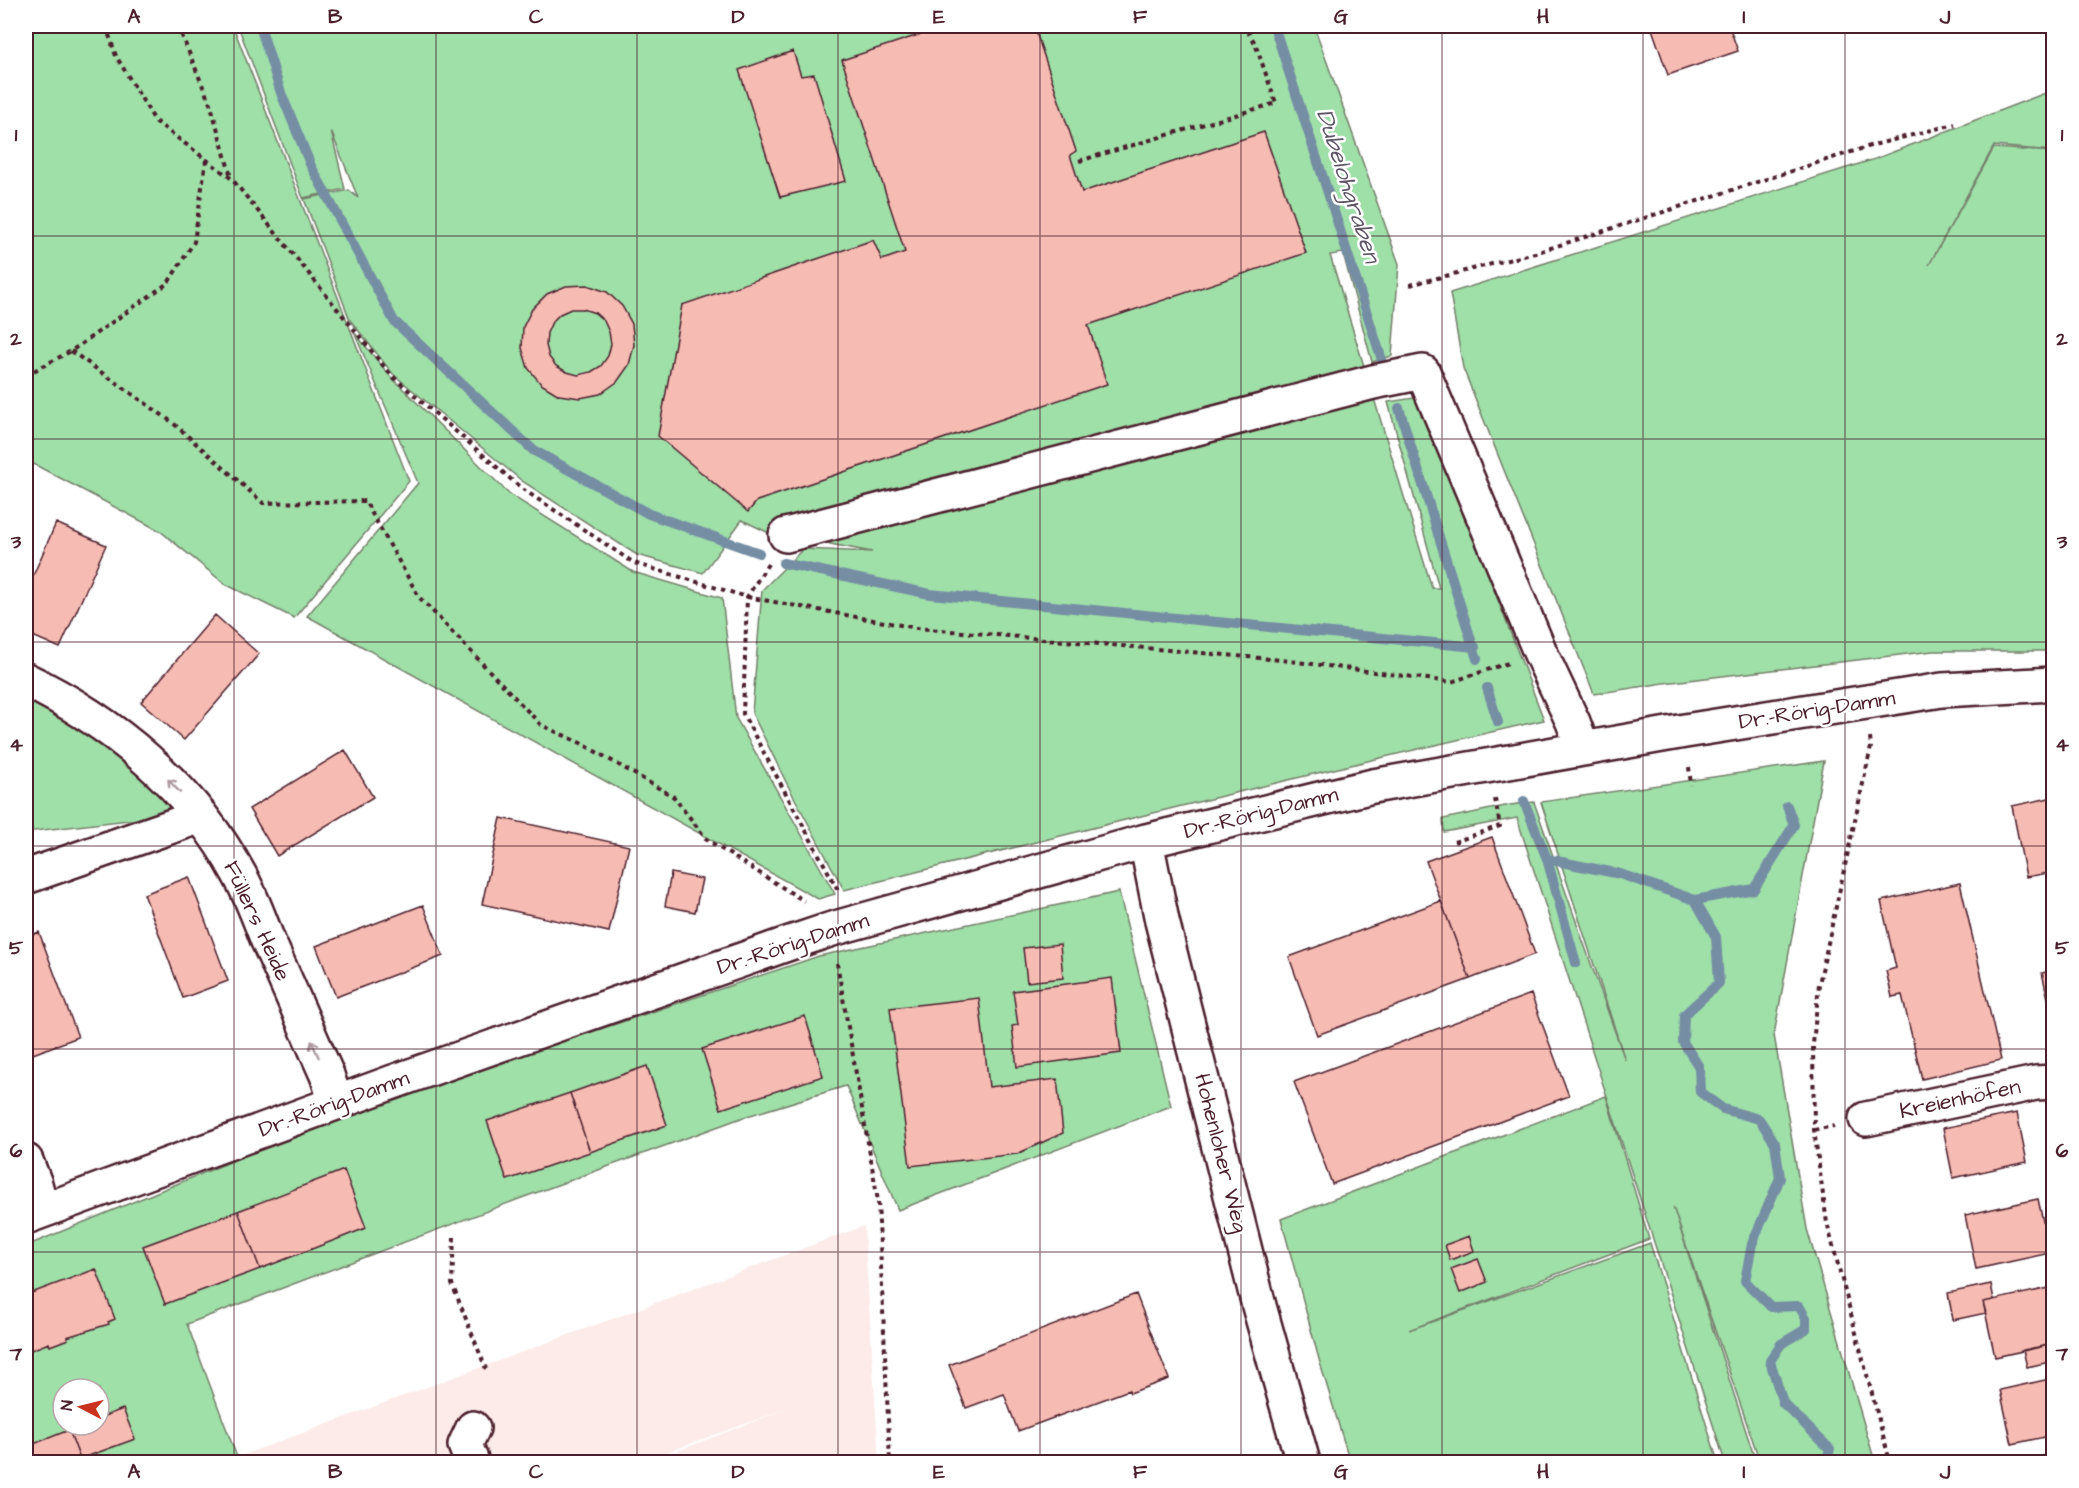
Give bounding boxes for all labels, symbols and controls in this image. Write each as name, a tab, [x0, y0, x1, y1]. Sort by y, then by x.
text: A	[128, 3, 141, 31]
text: B	[328, 3, 343, 31]
text: C	[529, 3, 544, 31]
text: D	[732, 3, 745, 31]
text: E	[933, 3, 945, 31]
text: F	[1133, 3, 1148, 31]
text: G	[1334, 3, 1348, 31]
text: H	[1537, 3, 1549, 31]
text: I	[1742, 3, 1746, 31]
text: J	[1939, 3, 1951, 31]
water label: Dubelohgraben	[1306, 105, 1389, 269]
text: 1	[15, 121, 18, 149]
text: 1	[2061, 121, 2064, 149]
text: 2	[9, 325, 22, 353]
text: 2	[2055, 325, 2068, 353]
text: 3	[10, 528, 22, 556]
text: 3	[2056, 528, 2068, 556]
street label: Dr.-Rörig-Damm	[1737, 682, 1897, 739]
text: 4	[9, 731, 23, 759]
text: 4	[2055, 731, 2069, 759]
one-way arrow	[167, 779, 181, 794]
street label: Dr.-Rörig-Damm	[1181, 779, 1342, 848]
street label: Füllers Heide	[216, 856, 298, 986]
street label: Dr.-Rörig-Damm	[713, 905, 873, 984]
text: 5	[9, 934, 24, 962]
text: 5	[2055, 934, 2070, 962]
one-way arrow	[309, 1040, 321, 1058]
street label: Dr.-Rörig-Damm	[255, 1062, 414, 1146]
street label: Hohenloher Weg	[1185, 1070, 1256, 1236]
street label: Kreienhöfen	[1897, 1071, 2023, 1127]
text: 6	[10, 1137, 23, 1165]
text: 6	[2056, 1137, 2069, 1165]
text: 7	[9, 1340, 23, 1368]
text: 7	[2055, 1340, 2069, 1368]
north arrow	[51, 1377, 111, 1437]
text: N	[56, 1399, 79, 1412]
text: A	[128, 1458, 141, 1486]
text: B	[328, 1458, 343, 1486]
text: C	[529, 1458, 544, 1486]
text: D	[732, 1458, 745, 1486]
text: E	[933, 1458, 945, 1486]
text: F	[1133, 1458, 1148, 1486]
text: G	[1334, 1458, 1348, 1486]
text: H	[1537, 1458, 1549, 1486]
text: I	[1742, 1458, 1746, 1486]
text: J	[1939, 1458, 1951, 1486]

